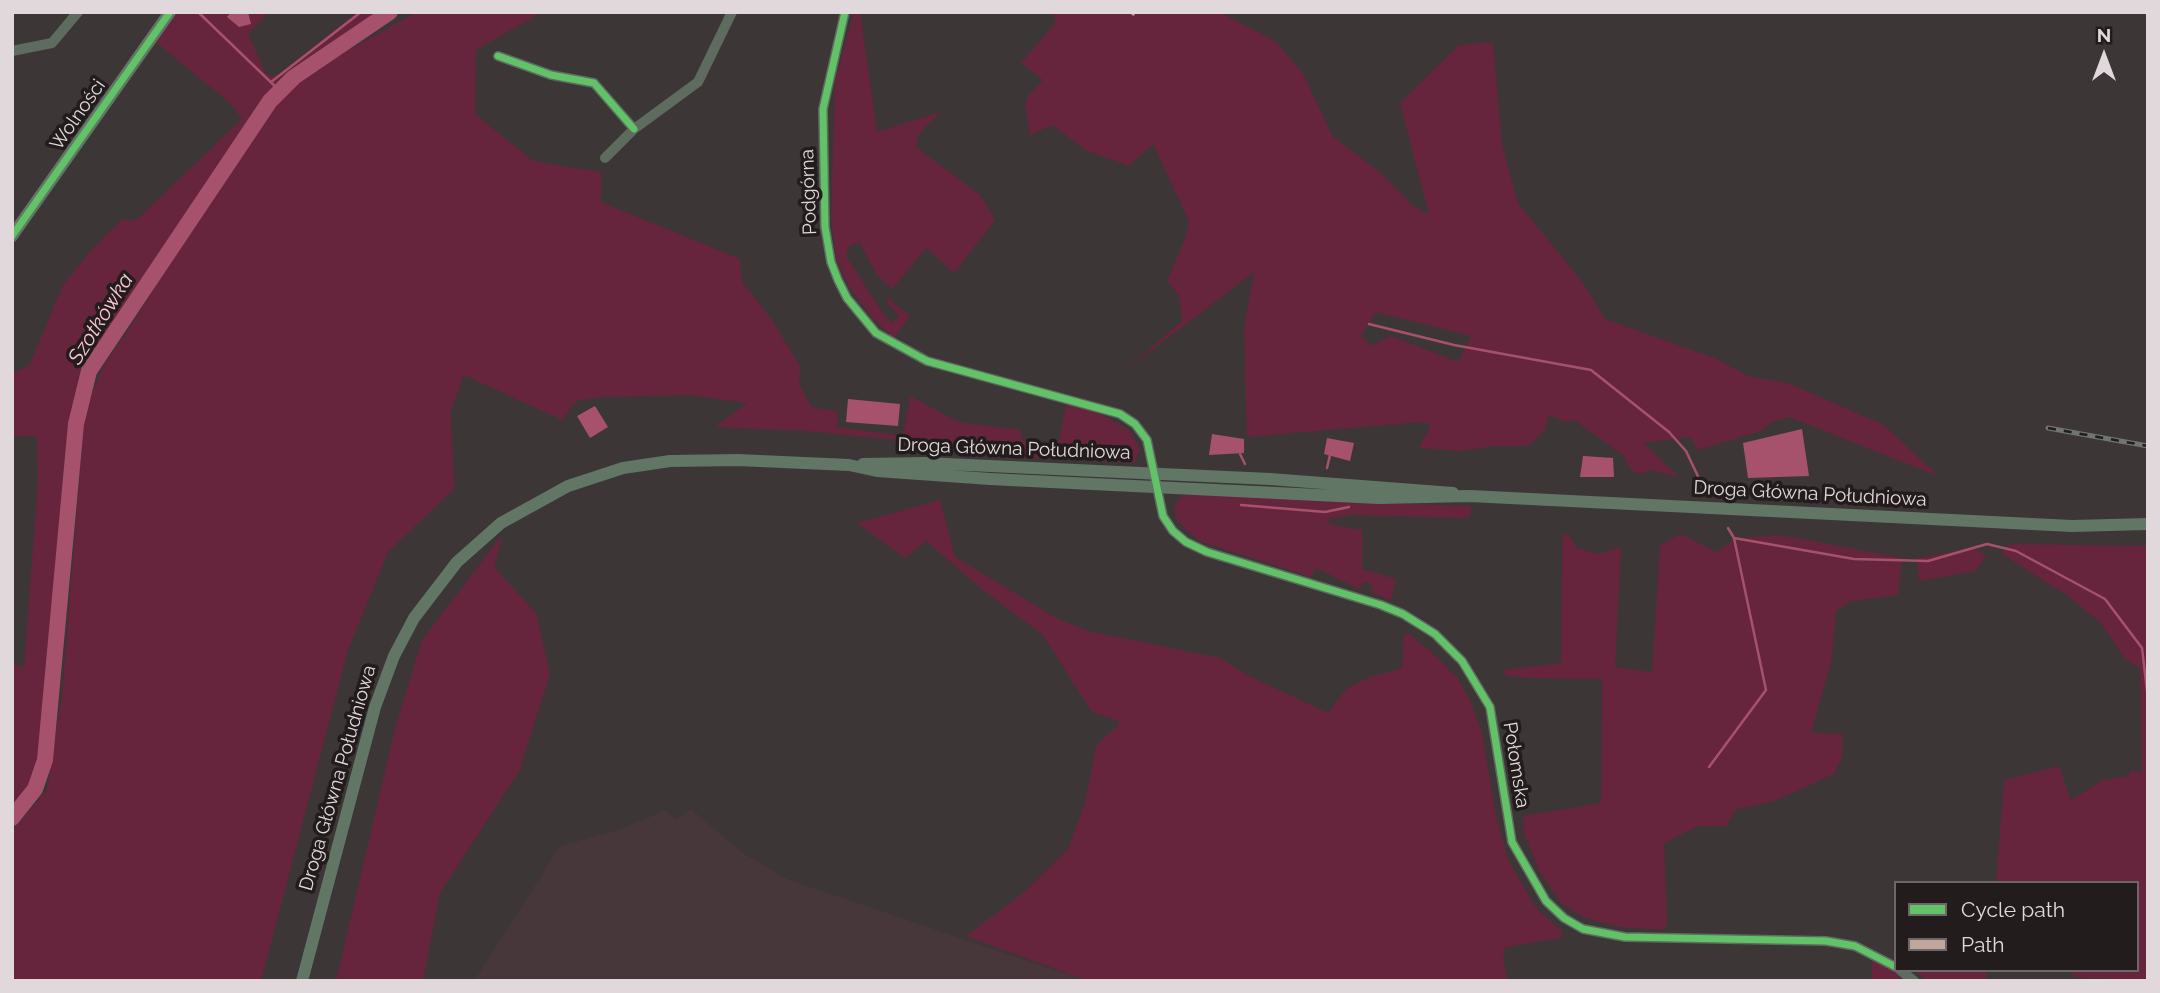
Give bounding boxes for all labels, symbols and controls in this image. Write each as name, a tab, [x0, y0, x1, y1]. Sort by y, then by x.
north arrow	[2069, 21, 2139, 91]
text: N	[2097, 24, 2111, 46]
street label: Wolności	[45, 75, 111, 155]
street label: Podgórna	[796, 149, 822, 235]
water label: Szotkówka	[63, 269, 139, 369]
street label: Droga Główna Południowa	[897, 434, 1131, 464]
street label: Droga Główna Południowa	[1693, 477, 1927, 511]
street label: Droga Główna Południowa	[295, 663, 381, 893]
street label: Połomska	[1498, 720, 1534, 810]
legend	[1894, 881, 2139, 972]
text: Cycle path	[1961, 897, 2065, 922]
text: Path	[1961, 932, 2005, 957]

